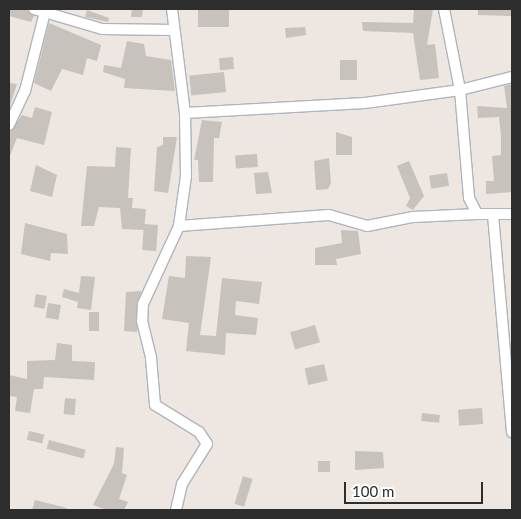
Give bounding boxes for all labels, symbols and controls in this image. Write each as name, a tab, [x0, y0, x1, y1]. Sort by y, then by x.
scale bar	[346, 472, 485, 504]
text: 100 m	[352, 482, 394, 500]

